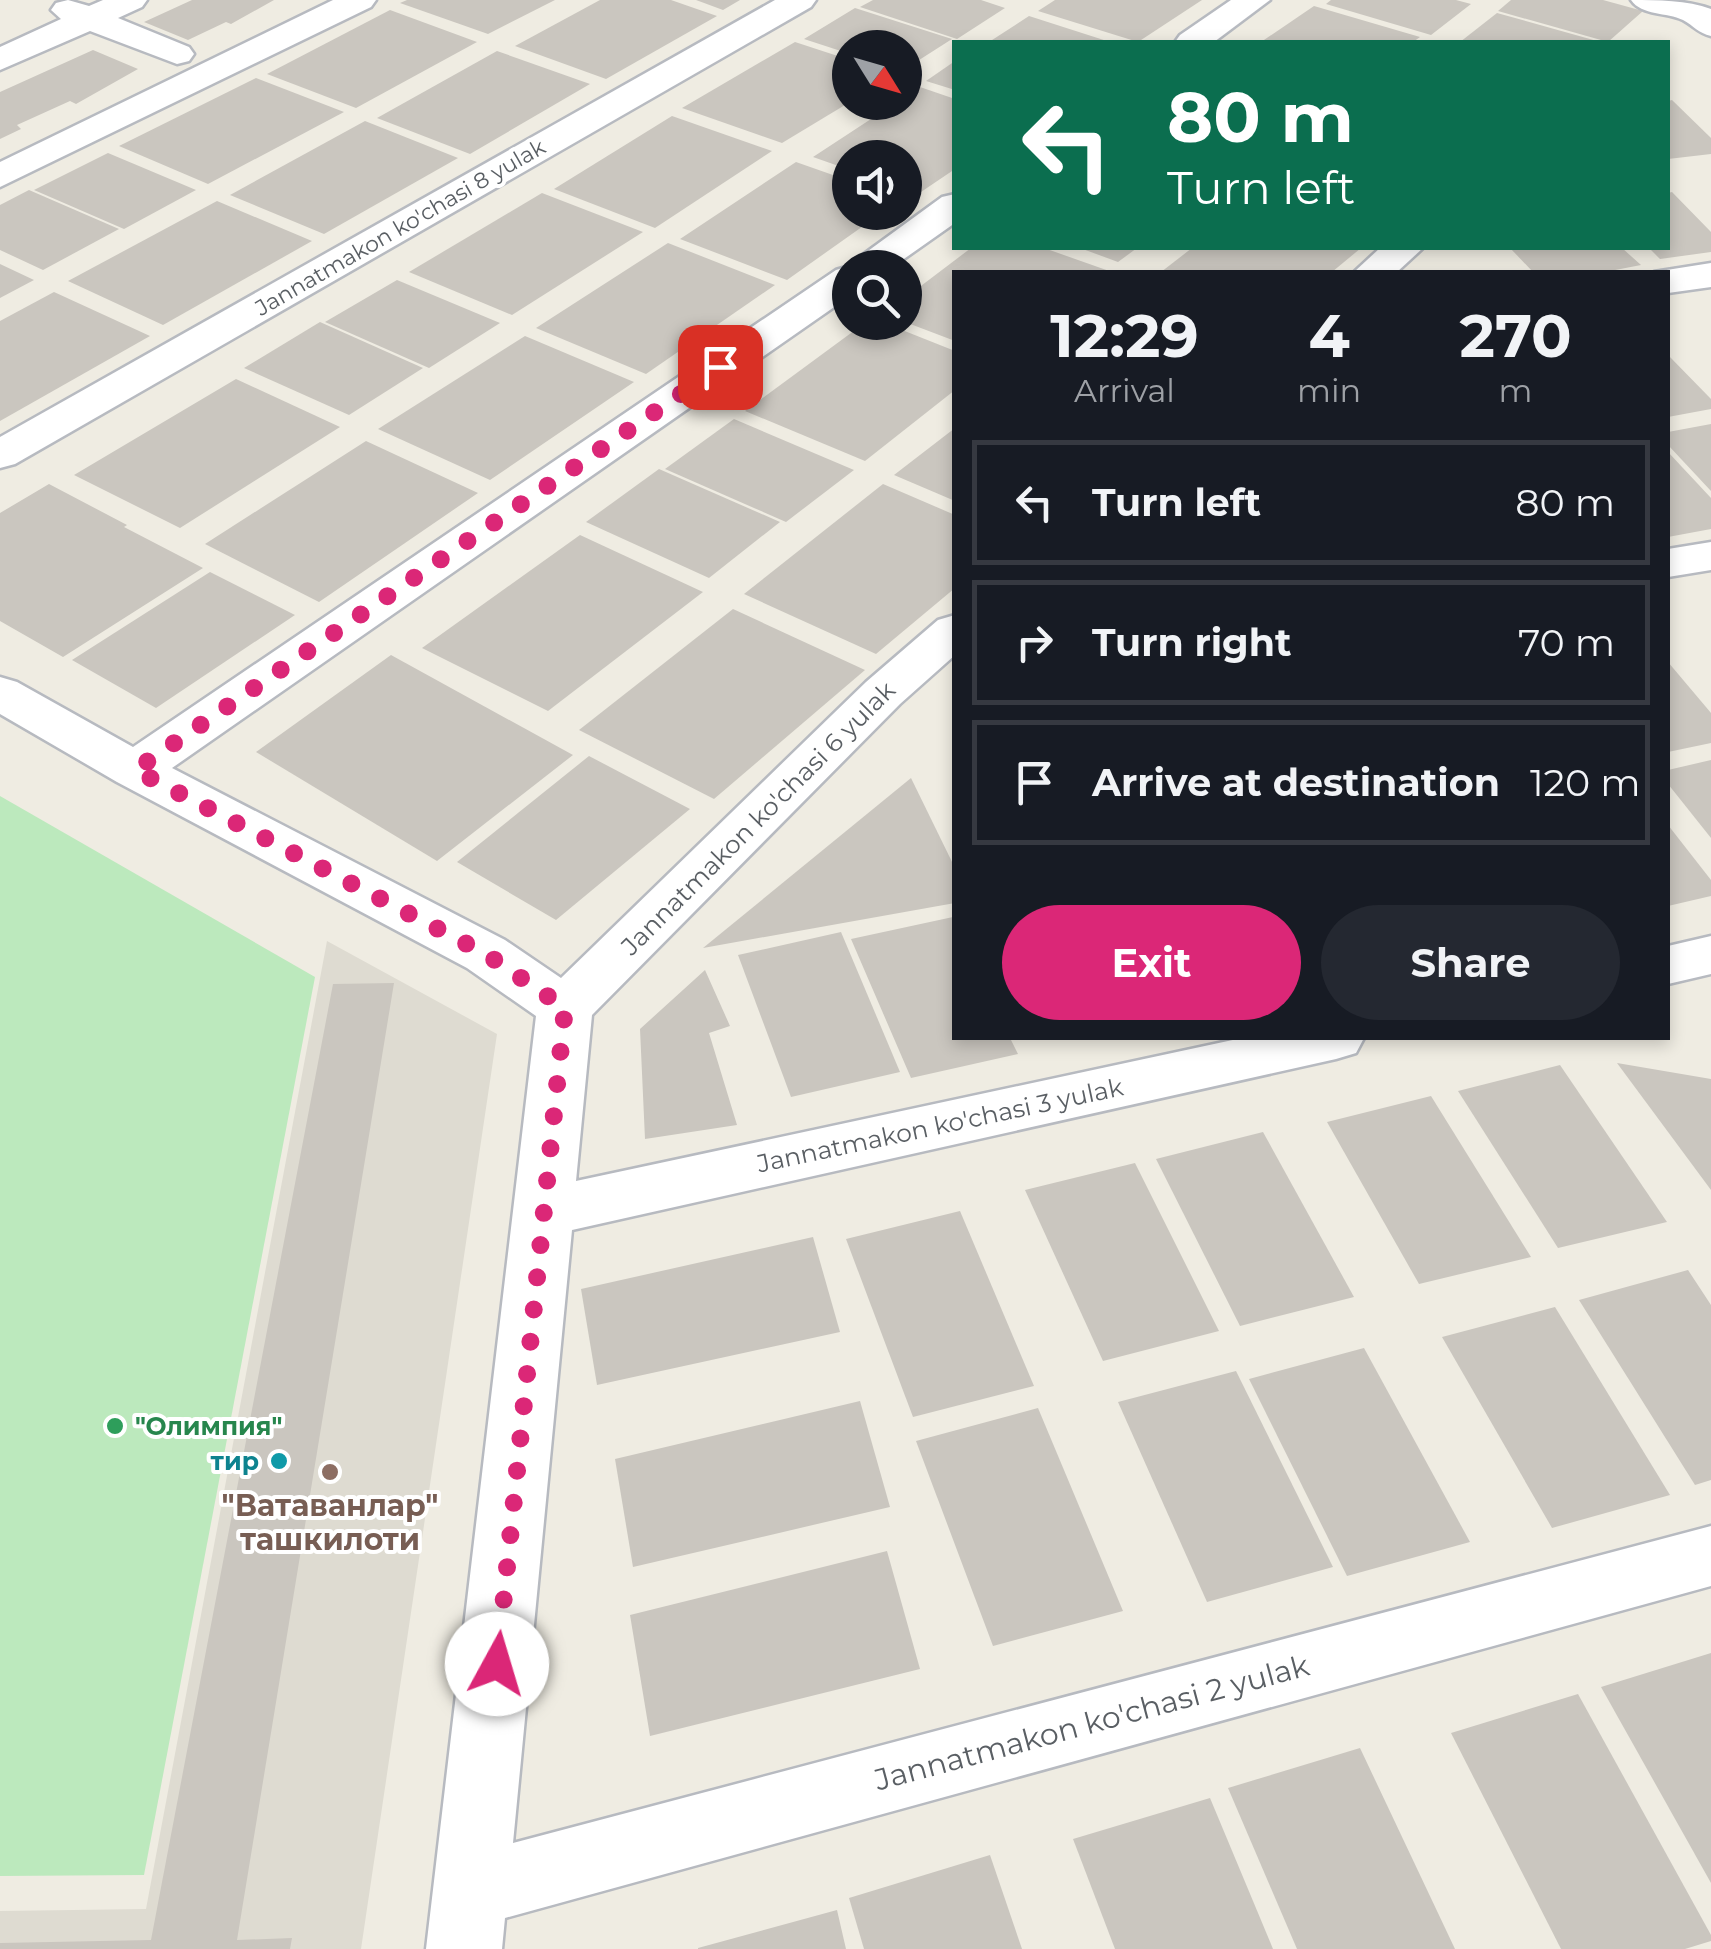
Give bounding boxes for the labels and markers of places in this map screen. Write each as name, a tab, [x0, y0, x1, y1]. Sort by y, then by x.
pin	[678, 325, 763, 410]
place label: "Олимпия"	[135, 1411, 282, 1441]
marker: "Олимпия"	[104, 1415, 126, 1437]
place label: тир	[211, 1446, 259, 1476]
marker: тир	[268, 1450, 290, 1472]
marker: "Ватаванлар" ташкилоти	[319, 1461, 341, 1483]
place label: "Ватаванлар" ташкилоти	[222, 1487, 438, 1558]

